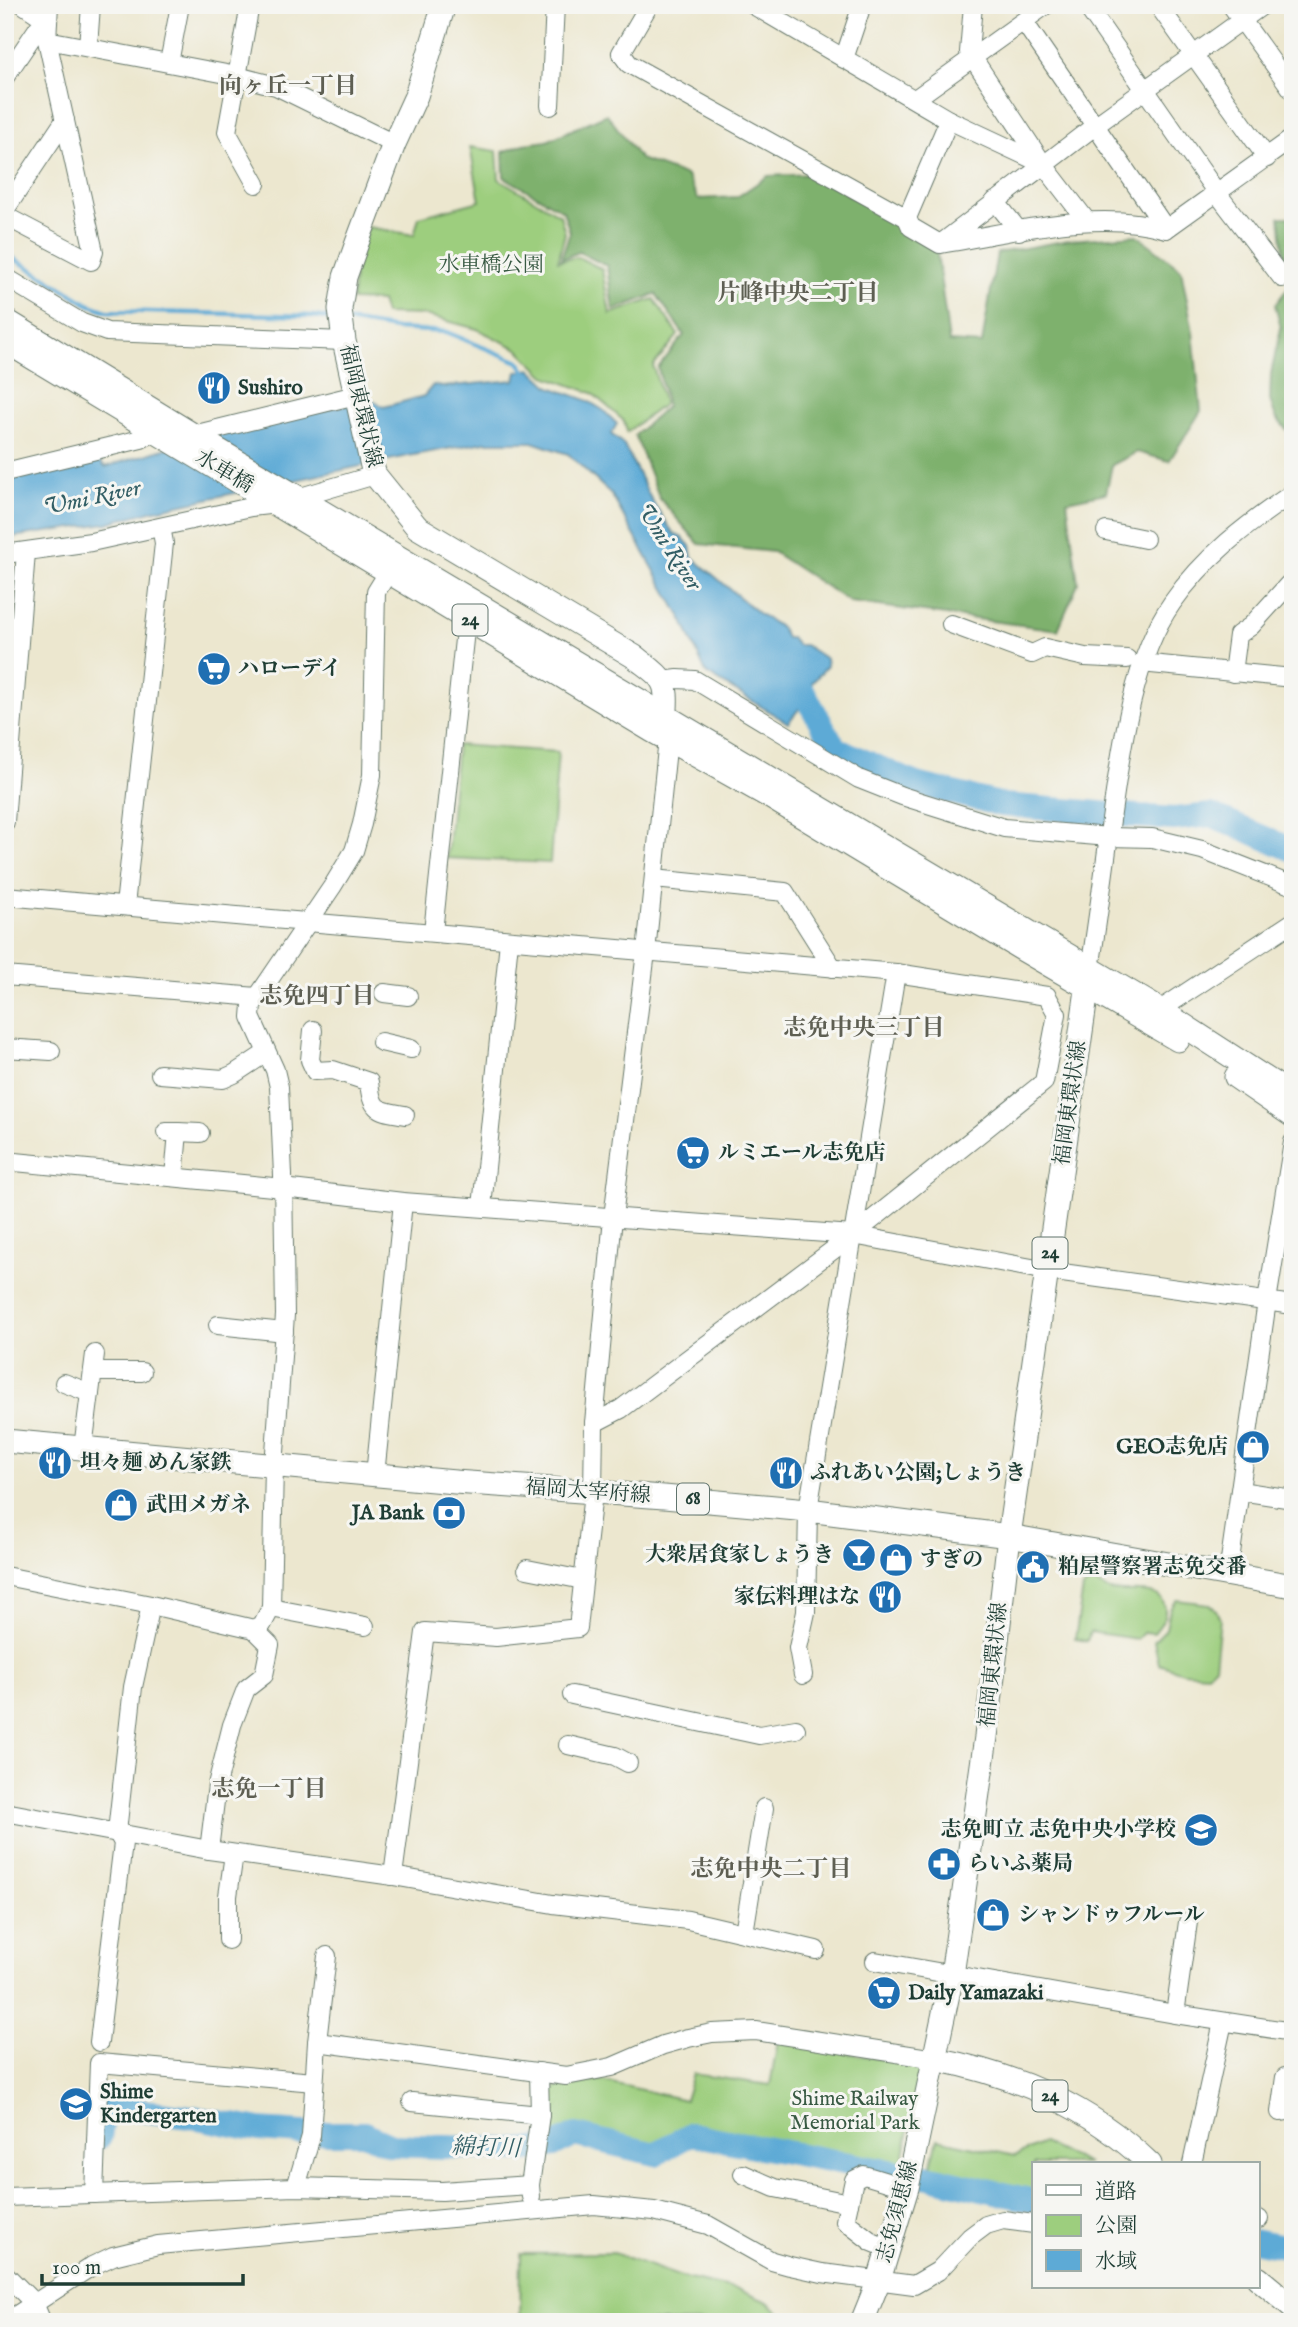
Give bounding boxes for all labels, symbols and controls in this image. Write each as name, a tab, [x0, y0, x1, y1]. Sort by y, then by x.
district label: 向ヶ丘一丁目	[219, 72, 357, 101]
park label: 水車橋公園	[439, 252, 544, 279]
district label: 片峰中央二丁目	[718, 279, 879, 308]
street label: 福岡東環状線	[333, 342, 387, 470]
restaurant icon: Sushiro	[195, 369, 233, 407]
place label: Sushiro	[238, 375, 304, 402]
street label: 水車橋	[190, 444, 258, 500]
water label: Umi River	[41, 473, 144, 522]
water label: Umi River	[630, 498, 709, 597]
road number: 24	[452, 604, 488, 636]
supermarket icon: ハローデイ	[195, 650, 233, 688]
place label: ハローデイ	[238, 656, 342, 683]
district label: 志免四丁目	[260, 982, 375, 1011]
district label: 志免中央三丁目	[784, 1014, 945, 1043]
street label: 福岡東環状線	[1049, 1039, 1093, 1167]
supermarket icon: ルミエール志免店	[674, 1134, 712, 1172]
place label: ルミエール志免店	[718, 1140, 886, 1167]
road number: 24	[1032, 1238, 1068, 1268]
shop icon: GEO志免店	[1234, 1428, 1272, 1466]
place label: GEO志免店	[1116, 1434, 1228, 1461]
restaurant icon: 坦々麺 めん家鉄	[36, 1444, 74, 1482]
place label: 坦々麺 めん家鉄	[80, 1450, 232, 1477]
restaurant icon: ふれあい公園;しょうき	[767, 1454, 805, 1492]
place label: ふれあい公園;しょうき	[810, 1460, 1026, 1487]
street label: 福岡太宰府線	[524, 1474, 652, 1510]
road number: 68	[677, 1484, 709, 1514]
shop icon: 武田メガネ	[102, 1486, 140, 1524]
place label: 武田メガネ	[146, 1492, 251, 1519]
bank icon: JA Bank	[430, 1494, 468, 1532]
place label: JA Bank	[349, 1500, 425, 1527]
bar icon: 大衆居食家しょうき	[840, 1536, 878, 1574]
shop icon: すぎの	[877, 1541, 915, 1579]
place label: 大衆居食家しょうき	[645, 1542, 834, 1569]
place label: すぎの	[920, 1547, 983, 1574]
public building icon: 粕屋警察署志免交番	[1014, 1548, 1052, 1586]
place label: 粕屋警察署志免交番	[1058, 1554, 1247, 1581]
restaurant icon: 家伝料理はな	[866, 1578, 904, 1616]
place label: 家伝料理はな	[734, 1584, 860, 1611]
street label: 福岡東環状線	[974, 1601, 1014, 1729]
district label: 志免一丁目	[212, 1775, 327, 1804]
school or university icon: 志免町立 志免中央小学校	[1182, 1811, 1220, 1849]
place label: 志免町立 志免中央小学校	[940, 1817, 1176, 1844]
pharmacy icon: らいふ薬局	[925, 1845, 963, 1883]
place label: らいふ薬局	[968, 1851, 1073, 1878]
district label: 志免中央二丁目	[691, 1855, 852, 1884]
shop icon: シャンドゥフルール	[974, 1896, 1012, 1934]
place label: シャンドゥフルール	[1018, 1902, 1205, 1929]
supermarket icon: Daily Yamazaki	[865, 1974, 903, 2012]
place label: Daily Yamazaki	[908, 1980, 1044, 2007]
place label: Shime Kindergarten	[100, 2079, 217, 2130]
road number: 24	[1032, 2080, 1068, 2112]
school or university icon: Shime Kindergarten	[57, 2085, 95, 2123]
park label: Shime Railway Memorial Park	[790, 2086, 920, 2137]
water label: 綿打川	[451, 2132, 524, 2164]
street label: 志免須恵線	[871, 2158, 925, 2266]
legend	[1032, 2162, 1260, 2288]
text: 道路	[1095, 2179, 1137, 2206]
text: 公園	[1095, 2213, 1137, 2240]
scale bar	[42, 2243, 243, 2287]
text: 水域	[1095, 2249, 1137, 2276]
text: 100 m	[52, 2255, 101, 2282]

